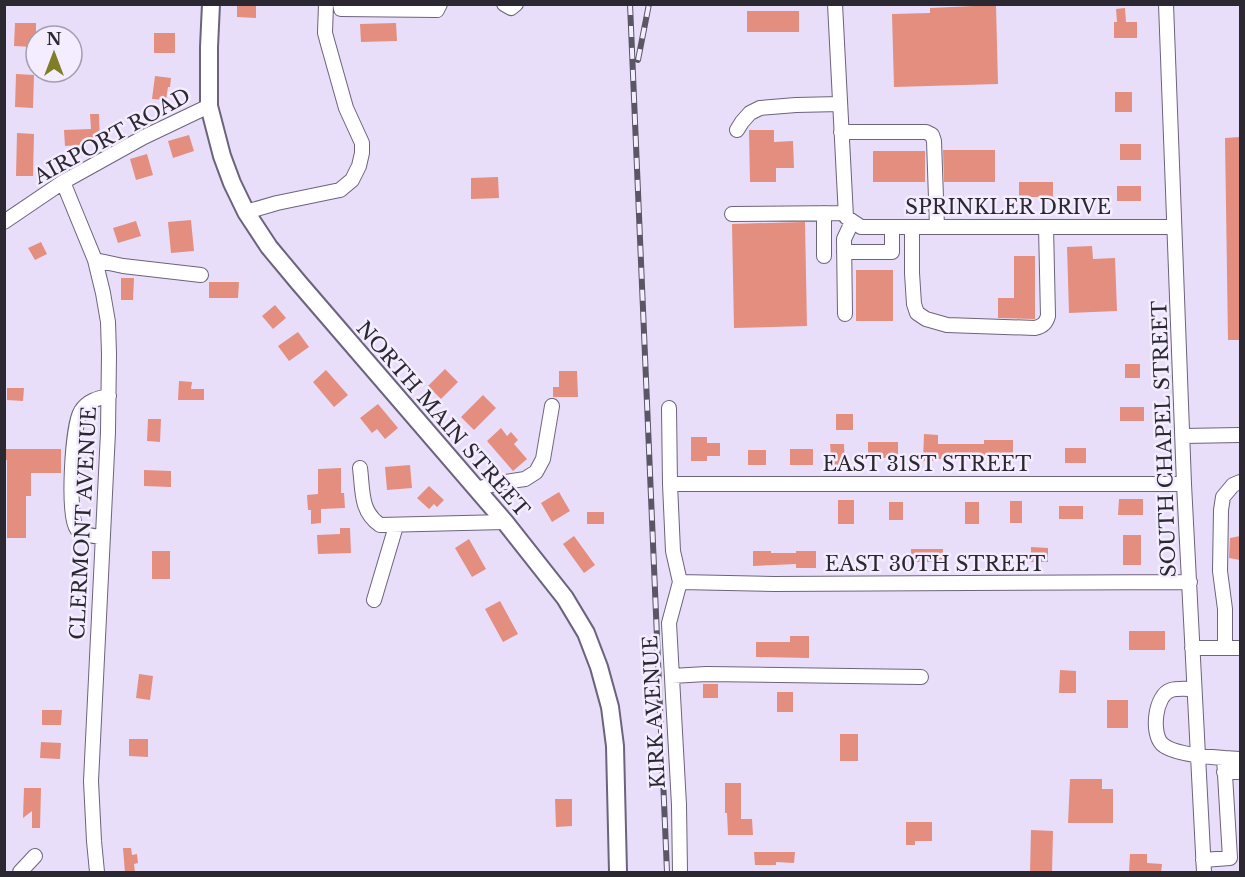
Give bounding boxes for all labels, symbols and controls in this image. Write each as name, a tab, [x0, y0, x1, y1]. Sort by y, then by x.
north arrow	[24, 24, 84, 84]
text: N	[46, 29, 62, 49]
street label: AIRPORT ROAD	[29, 83, 194, 189]
street label: SPRINKLER DRIVE	[905, 195, 1111, 219]
street label: SOUTH CHAPEL STREET	[1147, 300, 1181, 578]
street label: NORTH MAIN STREET	[352, 316, 534, 522]
street label: CLERMONT AVENUE	[65, 406, 101, 640]
street label: EAST 31ST STREET	[823, 452, 1031, 476]
street label: EAST 30TH STREET	[825, 552, 1045, 576]
street label: KIRK AVENUE	[638, 635, 670, 789]

